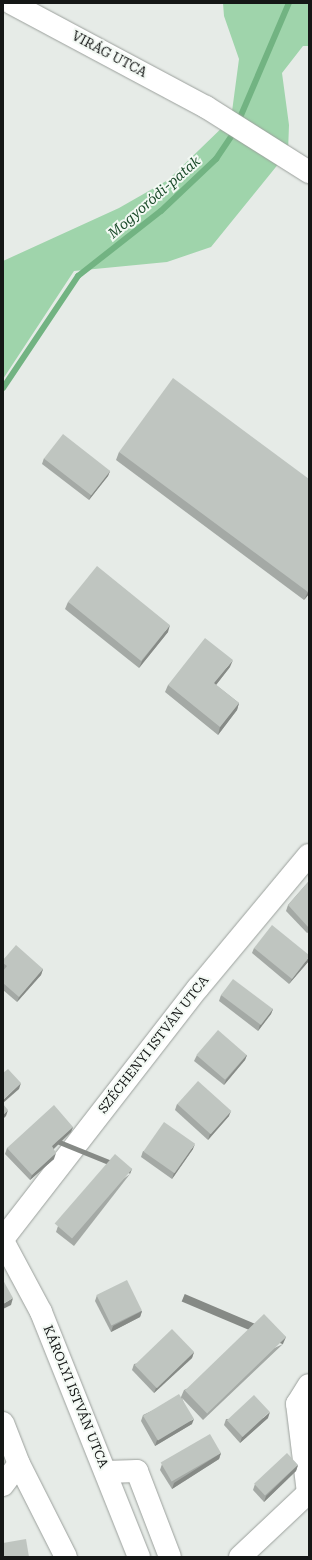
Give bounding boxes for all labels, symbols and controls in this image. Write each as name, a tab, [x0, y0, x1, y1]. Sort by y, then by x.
street label: VIRÁG UTCA	[69, 29, 149, 81]
water label: Mogyoródi-patak	[105, 152, 203, 242]
street label: SZÉCHENYI ISTVÁN UTCA	[95, 973, 213, 1117]
street label: KÁROLYI ISTVÁN UTCA	[39, 1323, 111, 1471]

